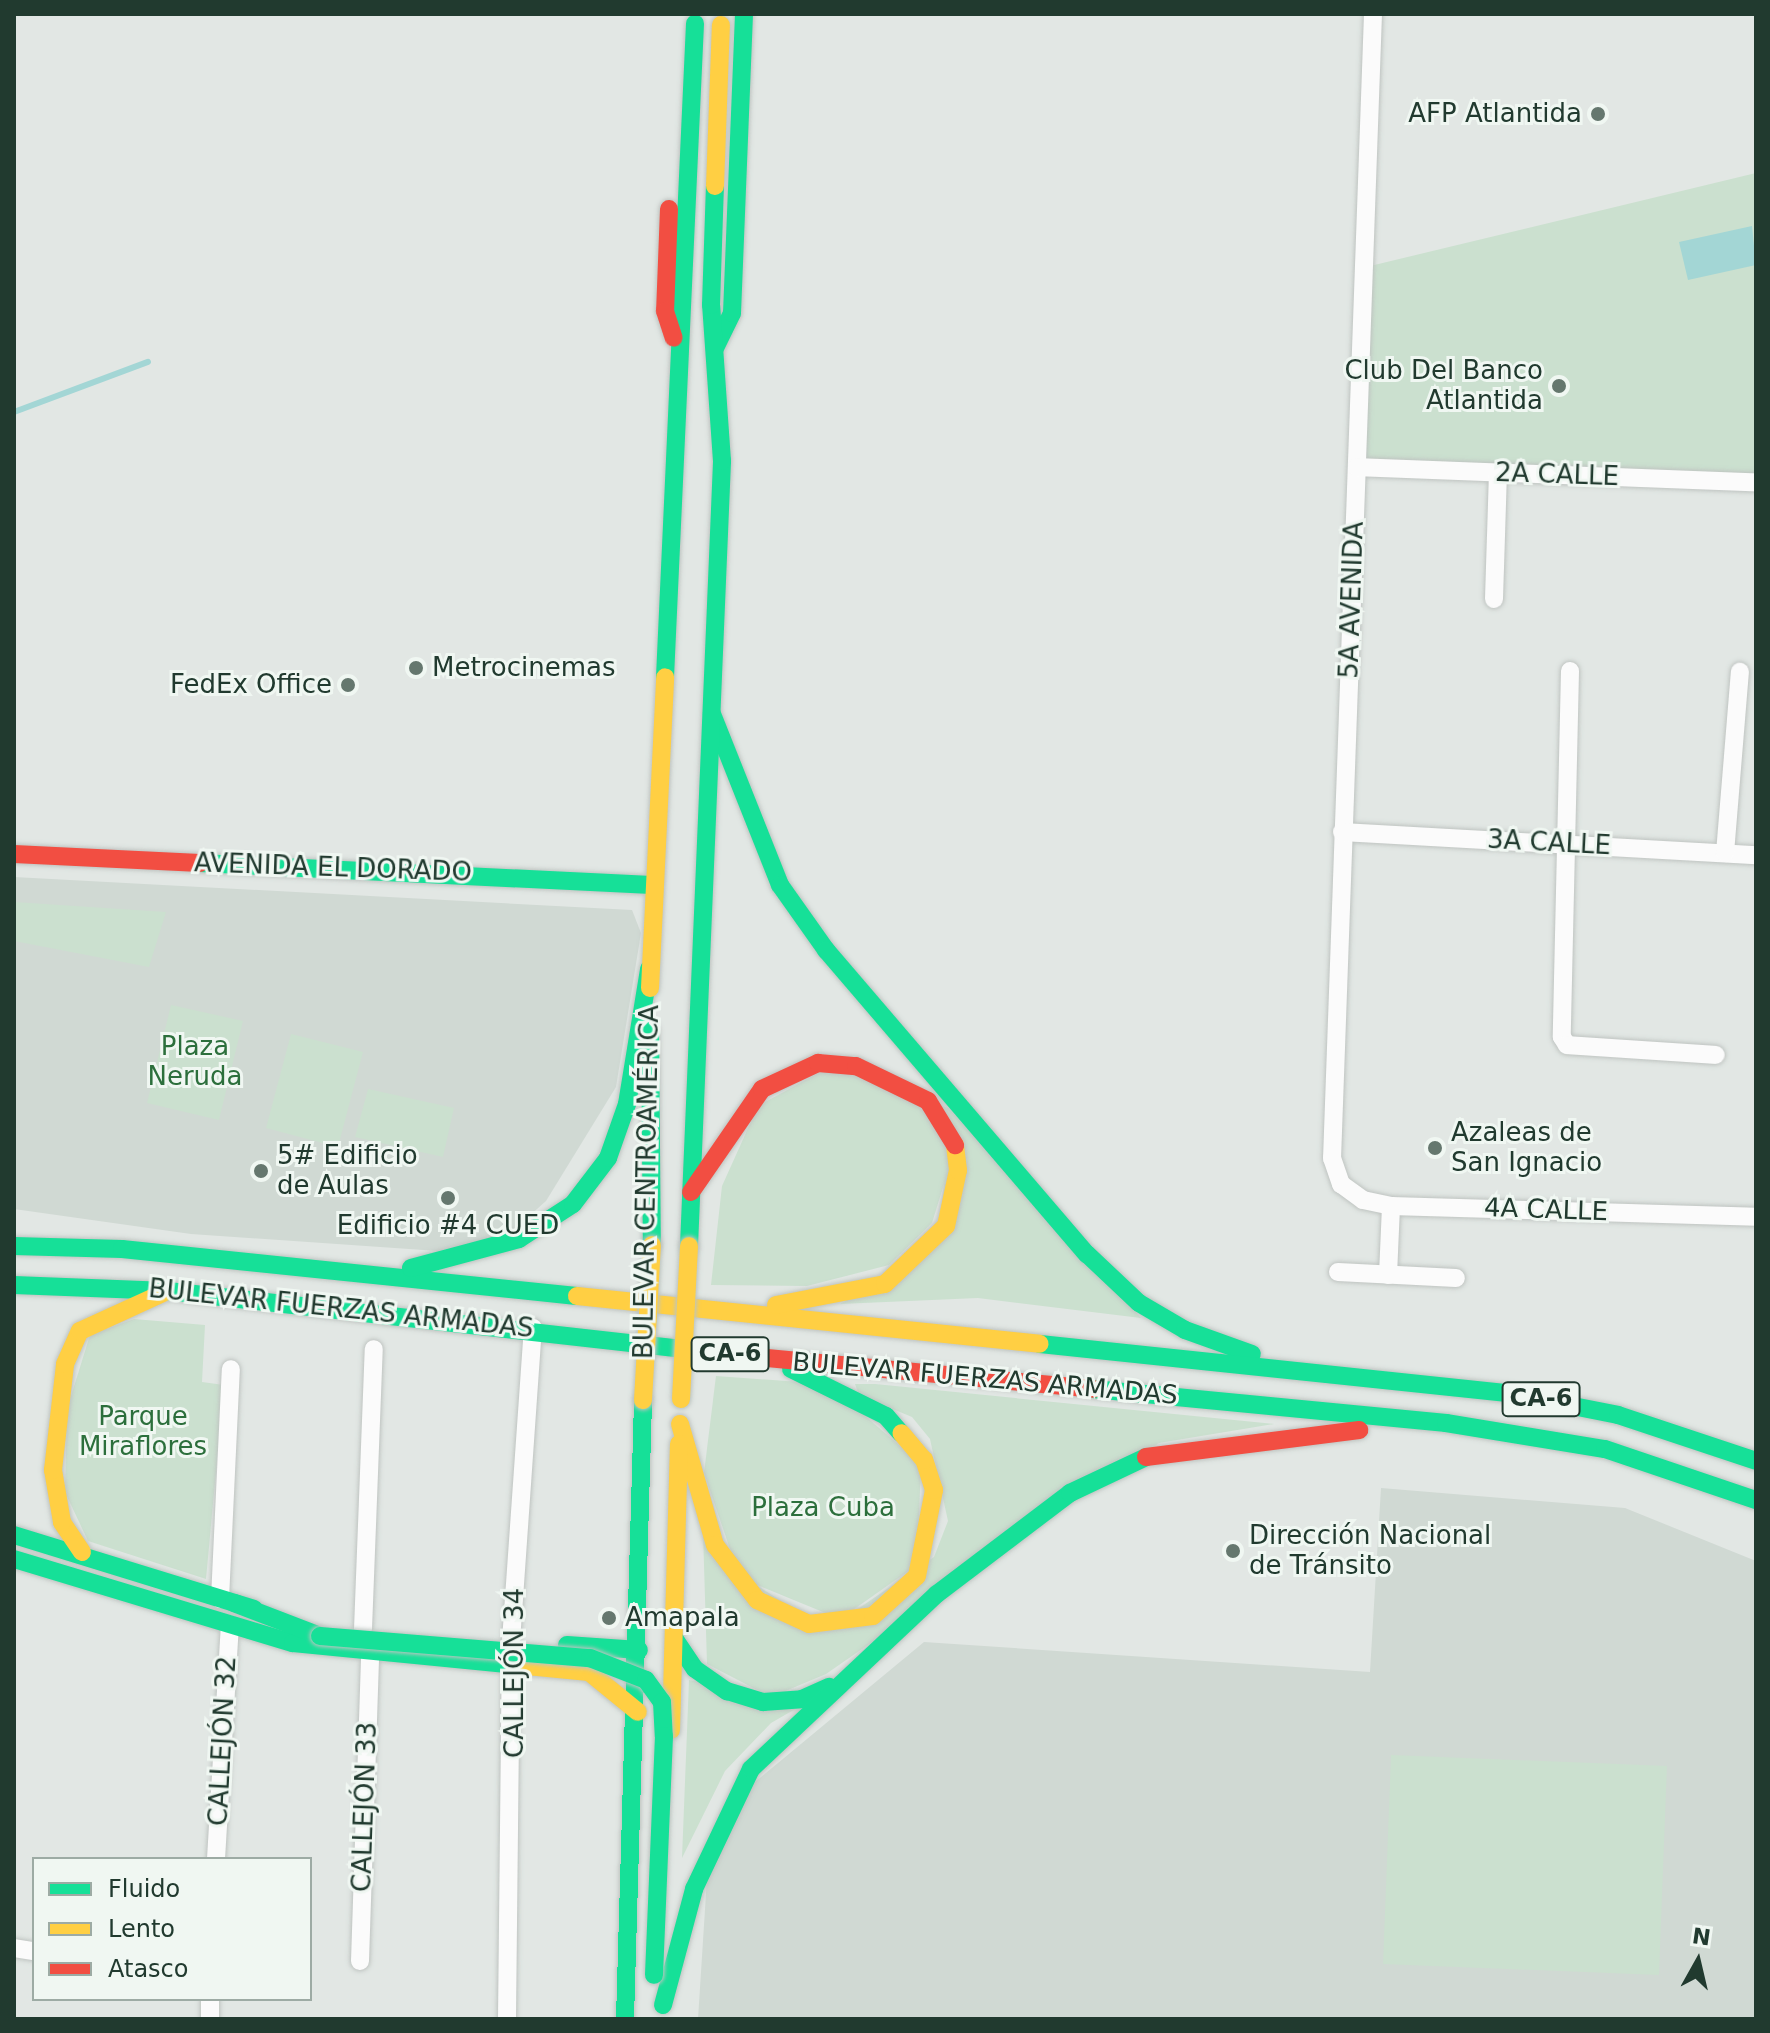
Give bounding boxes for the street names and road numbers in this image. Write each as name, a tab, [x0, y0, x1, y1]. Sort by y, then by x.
street label: 2A CALLE	[1495, 457, 1619, 493]
street label: 5A AVENIDA	[1334, 521, 1370, 679]
street label: 3A CALLE	[1486, 824, 1612, 862]
street label: AVENIDA EL DORADO	[194, 848, 472, 888]
street label: BULEVAR CENTROAMÉRICA	[628, 1005, 666, 1359]
street label: 4A CALLE	[1484, 1192, 1608, 1228]
street label: BULEVAR FUERZAS ARMADAS	[147, 1273, 535, 1345]
road number: CA-6	[690, 1334, 770, 1374]
street label: BULEVAR FUERZAS ARMADAS	[791, 1347, 1179, 1411]
road number: CA-6	[1501, 1379, 1581, 1419]
street label: CALLEJÓN 34	[499, 1588, 531, 1758]
street label: CALLEJÓN 32	[203, 1655, 243, 1827]
street label: CALLEJÓN 33	[346, 1721, 384, 1893]

